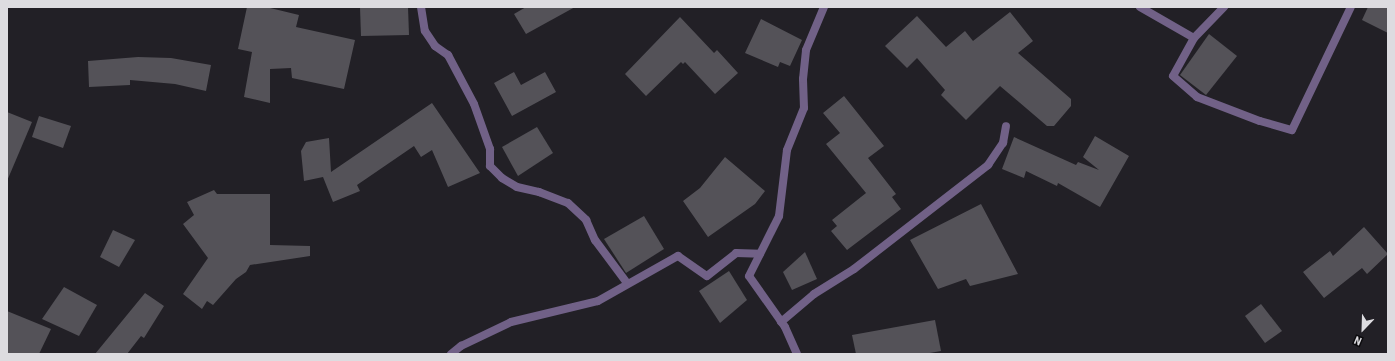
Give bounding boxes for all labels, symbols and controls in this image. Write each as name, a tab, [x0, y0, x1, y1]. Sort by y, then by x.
north arrow	[1343, 309, 1383, 349]
text: N	[1352, 333, 1364, 348]

